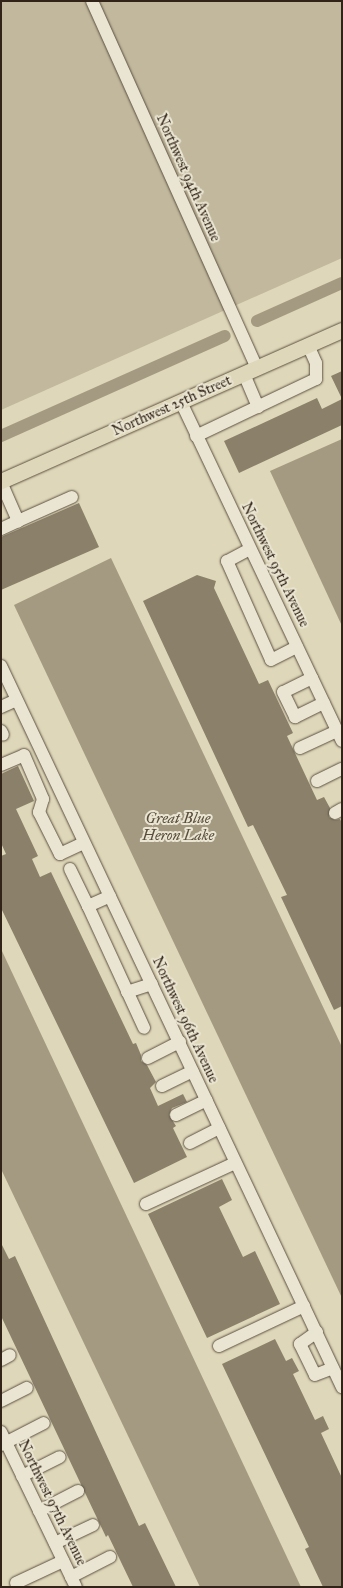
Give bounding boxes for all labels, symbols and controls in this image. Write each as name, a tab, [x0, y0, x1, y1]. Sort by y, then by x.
street label: Northwest 94th Avenue	[152, 112, 224, 244]
street label: Northwest 25th Street	[110, 372, 234, 440]
street label: Northwest 95th Avenue	[238, 500, 312, 630]
water label: Great Blue Heron Lake	[142, 809, 214, 844]
street label: Northwest 96th Avenue	[148, 954, 222, 1086]
street label: Northwest 97th Avenue	[14, 1438, 90, 1568]

